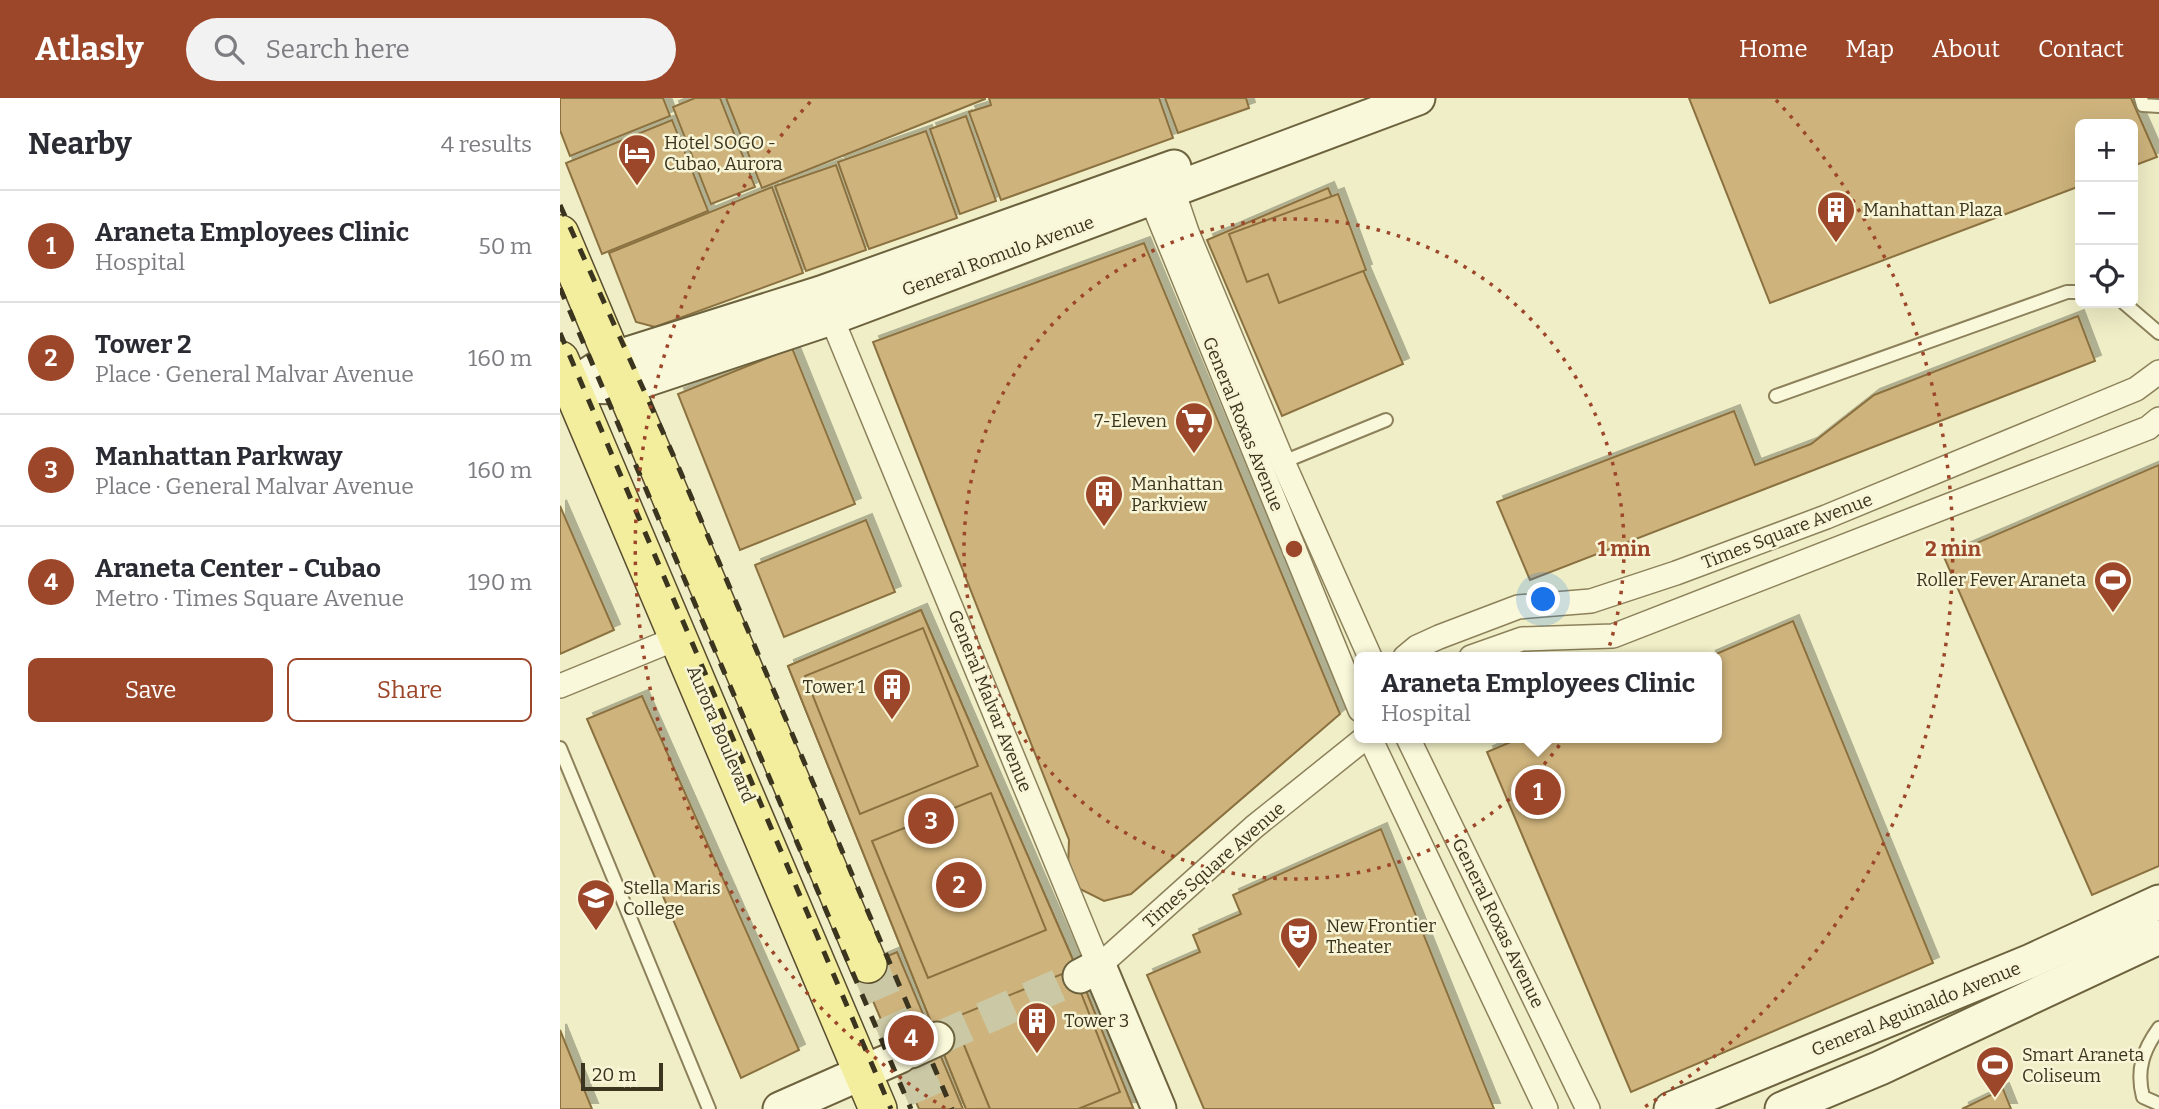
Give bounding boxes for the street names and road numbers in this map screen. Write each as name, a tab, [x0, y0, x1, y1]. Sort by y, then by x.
street label: General Romulo Avenue	[899, 211, 1097, 301]
street label: General Roxas Avenue	[1198, 334, 1288, 514]
street label: Times Square Avenue	[1699, 488, 1875, 574]
street label: General Malvar Avenue	[943, 607, 1037, 795]
street label: Aurora Boulevard	[682, 662, 760, 806]
street label: Times Square Avenue	[1139, 797, 1289, 933]
street label: General Roxas Avenue	[1447, 834, 1549, 1012]
street label: General Aguinaldo Avenue	[1808, 957, 2024, 1061]

